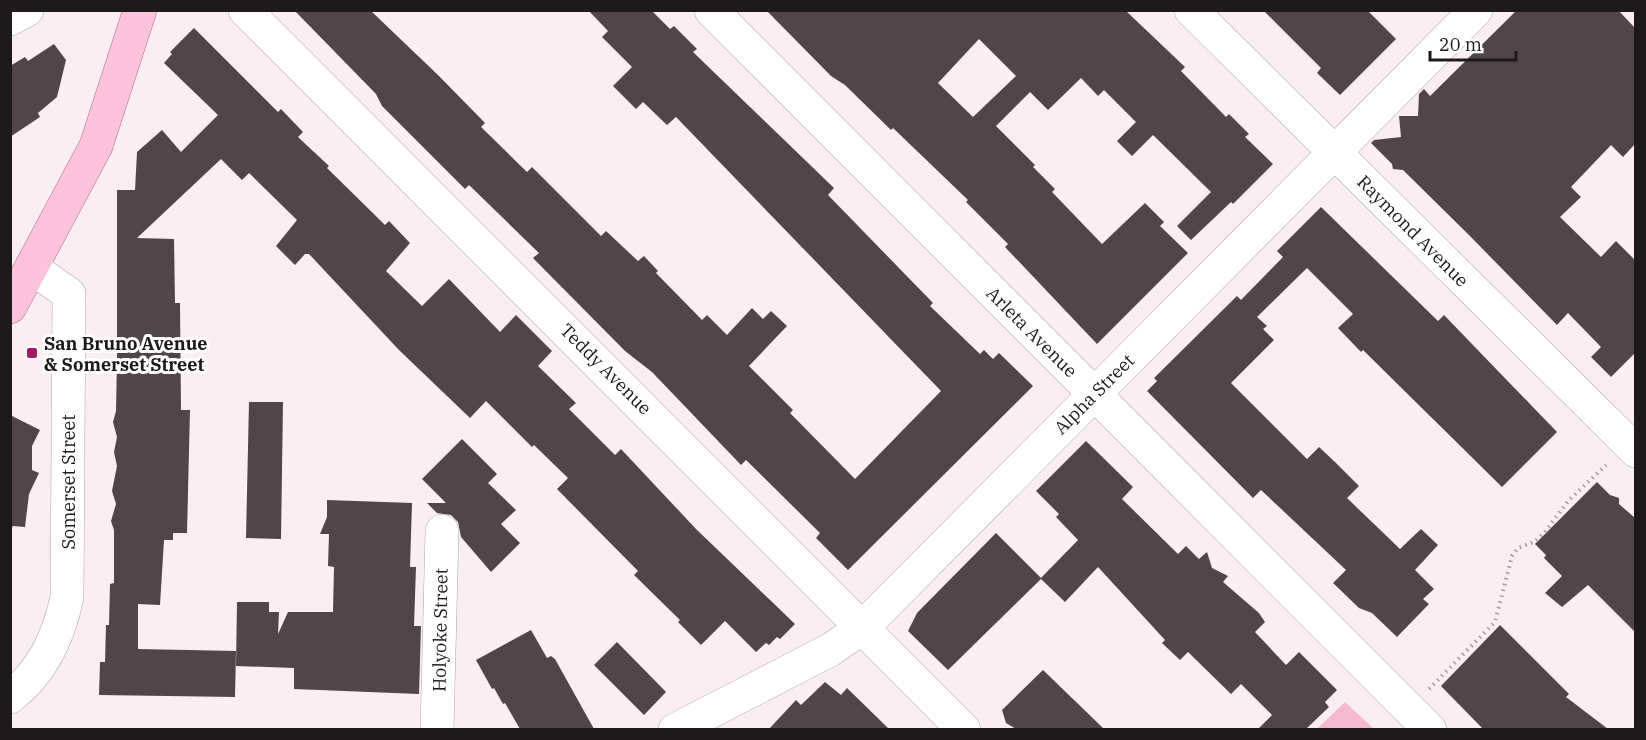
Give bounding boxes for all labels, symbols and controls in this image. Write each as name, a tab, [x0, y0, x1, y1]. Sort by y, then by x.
scale bar	[1430, 24, 1516, 62]
text: 20 m	[1439, 33, 1482, 56]
street label: Raymond Avenue	[1352, 170, 1474, 292]
street label: Arleta Avenue	[982, 282, 1082, 382]
street label: Teddy Avenue	[556, 319, 656, 419]
place label: San Bruno Avenue & Somerset Street	[44, 332, 208, 376]
marker: San Bruno Avenue & Somerset Street	[25, 346, 39, 360]
street label: Alpha Street	[1049, 349, 1139, 439]
street label: Somerset Street	[57, 414, 80, 550]
street label: Holyoke Street	[427, 568, 453, 692]

